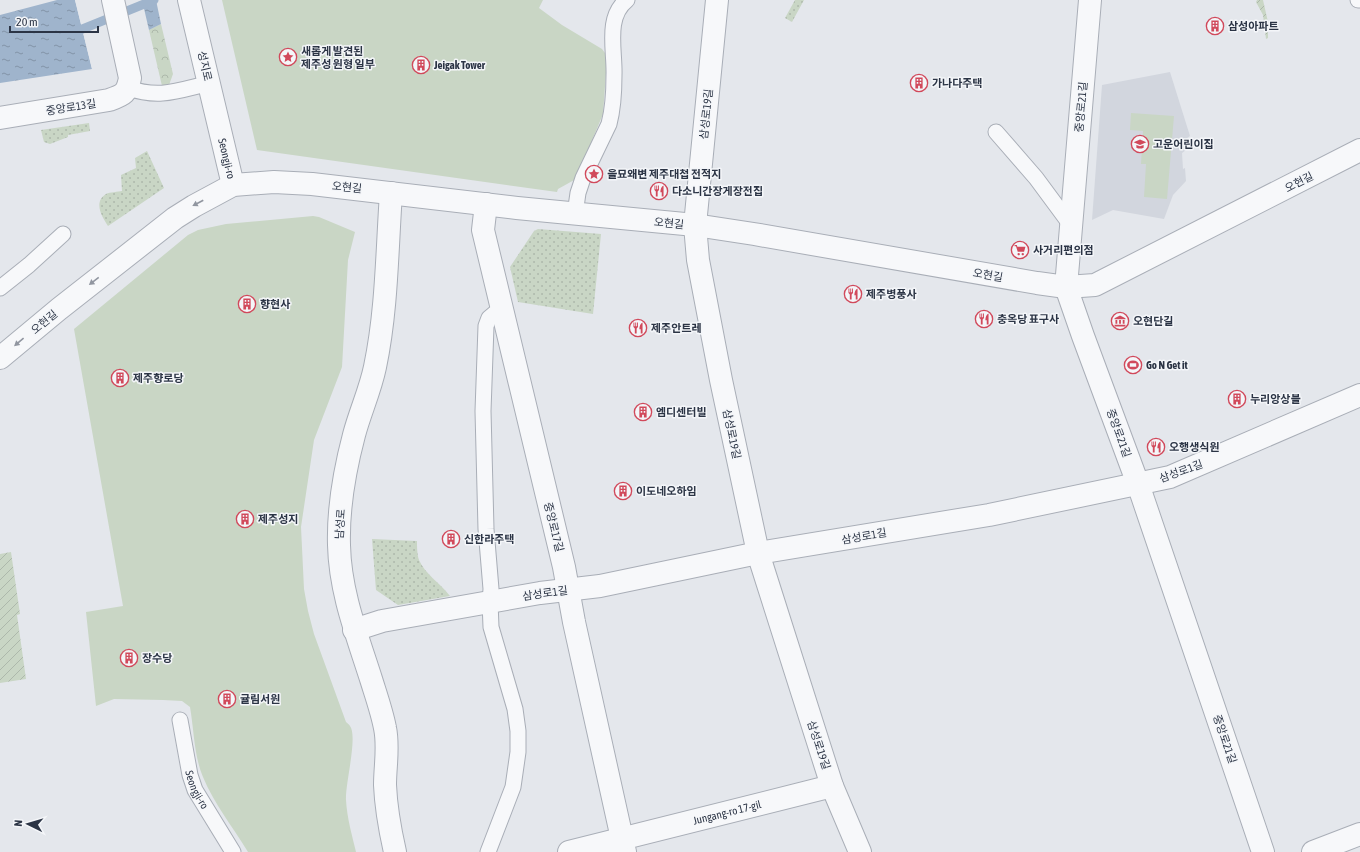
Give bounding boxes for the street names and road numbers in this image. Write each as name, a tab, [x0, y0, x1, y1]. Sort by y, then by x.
street label: 성지로	[196, 50, 214, 82]
street label: 중앙로21길	[1073, 81, 1089, 133]
street label: 삼성로19길	[697, 88, 715, 140]
street label: 중앙로13길	[45, 97, 97, 117]
street label: Seongji-ro	[216, 137, 237, 180]
street label: 오현길	[1283, 170, 1315, 194]
street label: 오현길	[331, 179, 363, 195]
street label: 오현길	[653, 215, 685, 231]
street label: 오현길	[972, 266, 1004, 284]
street label: 오현길	[29, 308, 59, 336]
street label: 중앙로21길	[1105, 407, 1133, 459]
street label: 삼성로19길	[721, 408, 743, 460]
street label: 삼성로1길	[1157, 458, 1205, 484]
street label: 중앙로17길	[542, 501, 566, 553]
street label: 남성로	[333, 508, 347, 540]
street label: 삼성로1길	[840, 526, 888, 546]
street label: 삼성로1길	[522, 584, 568, 602]
street label: 중앙로21길	[1211, 713, 1239, 765]
street label: 삼성로19길	[805, 719, 833, 771]
street label: Seongji-ro	[183, 770, 211, 811]
street label: Jungang-ro 17-gil	[692, 798, 763, 827]

